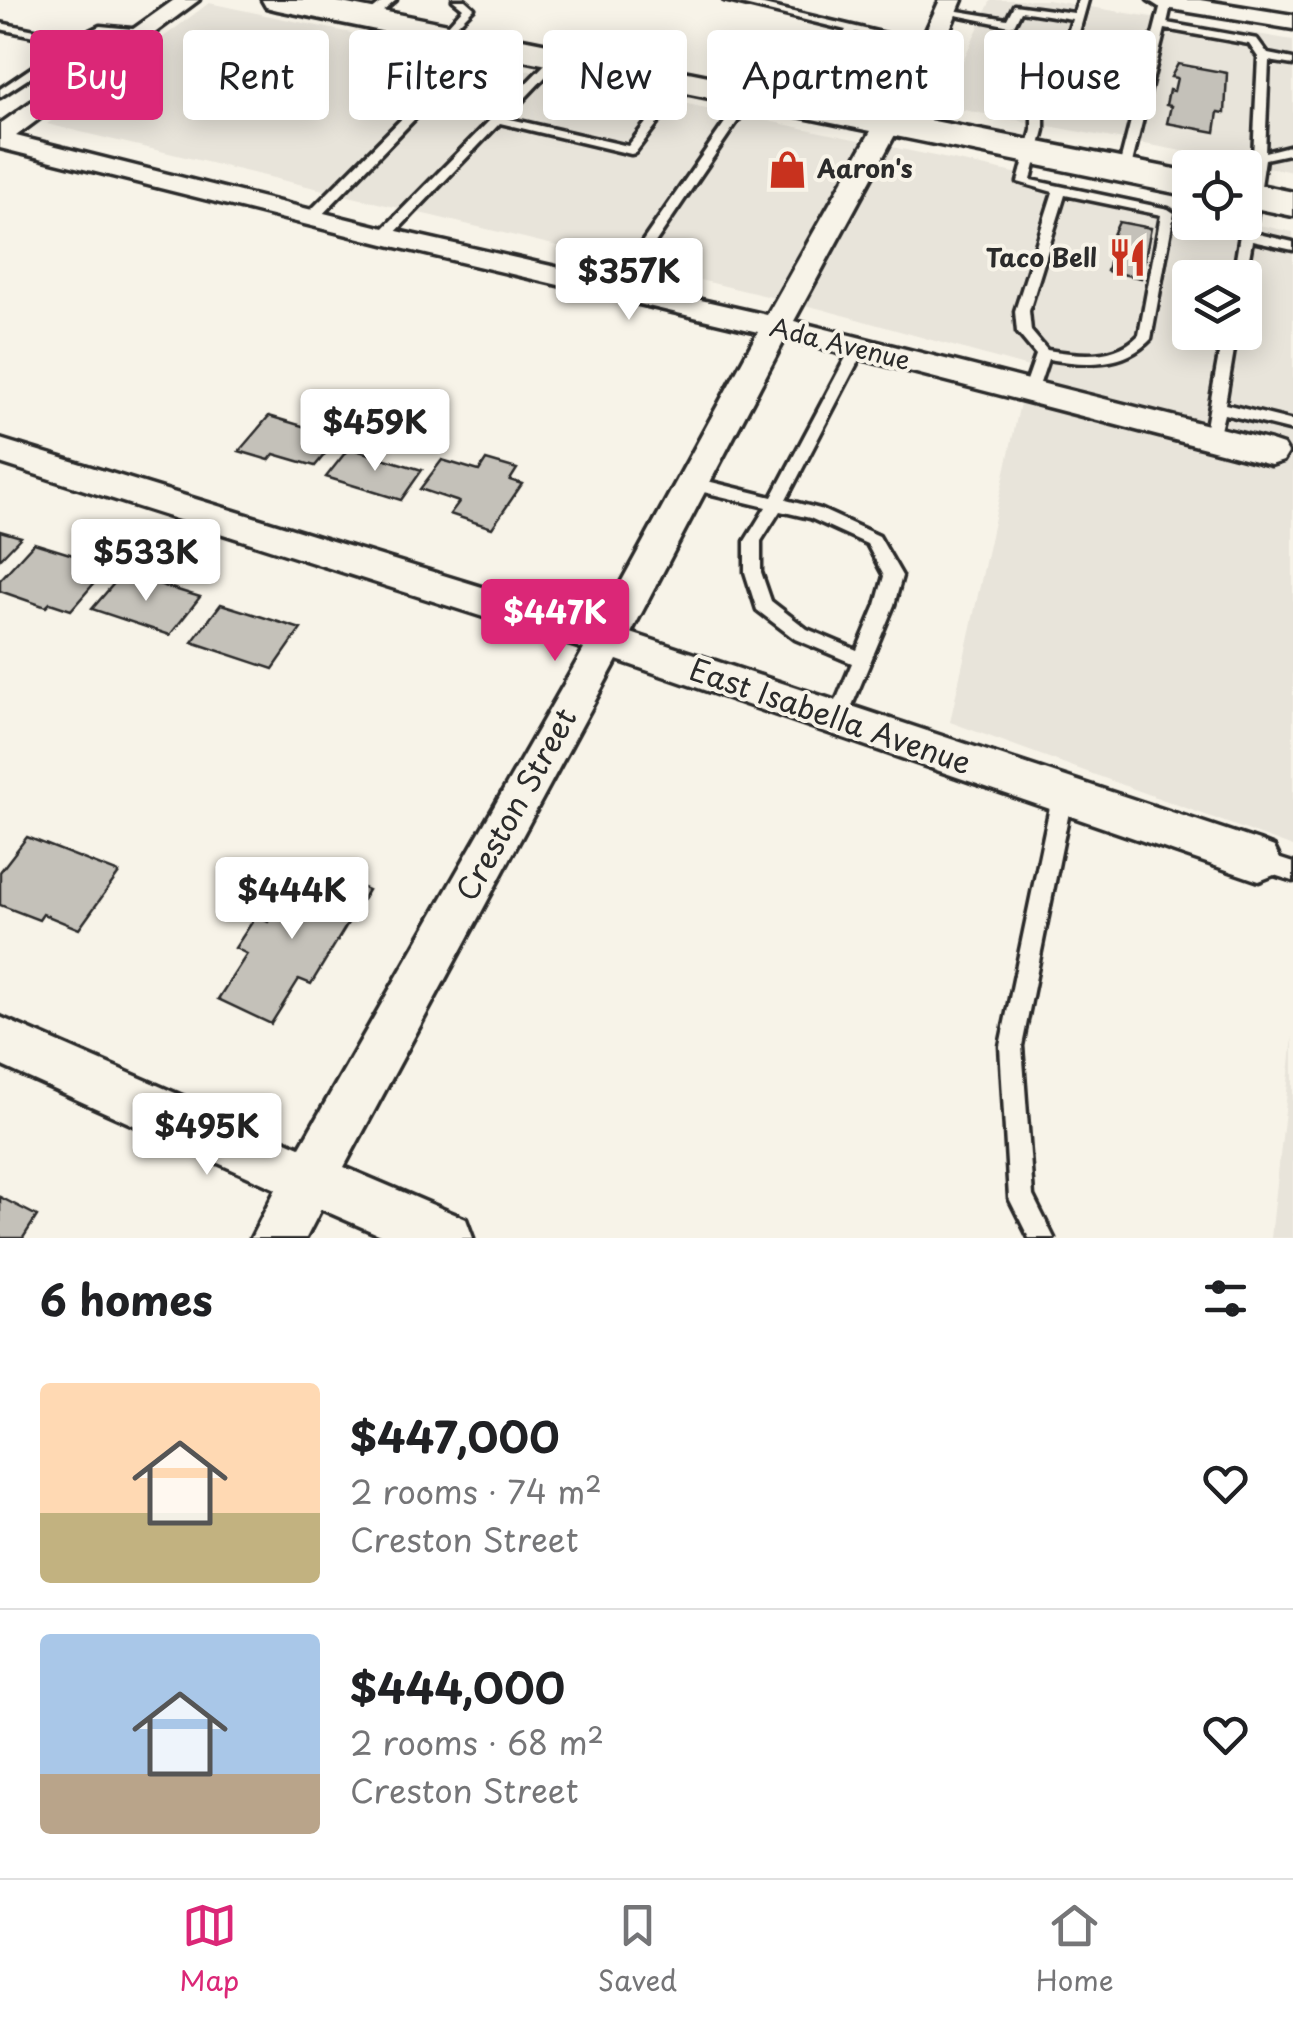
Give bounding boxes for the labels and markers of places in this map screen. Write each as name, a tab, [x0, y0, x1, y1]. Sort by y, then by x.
shop icon: Aaron's	[766, 148, 808, 190]
place label: Aaron's	[816, 149, 913, 187]
restaurant icon: Taco Bell	[1106, 237, 1148, 279]
pin: $357K	[559, 238, 699, 323]
place label: Taco Bell	[986, 238, 1097, 276]
pin: $459K	[305, 389, 445, 474]
pin: $533K	[76, 519, 216, 604]
pin: $447K	[485, 579, 625, 664]
pin: $444K	[222, 857, 362, 942]
pin: $495K	[137, 1093, 277, 1178]

